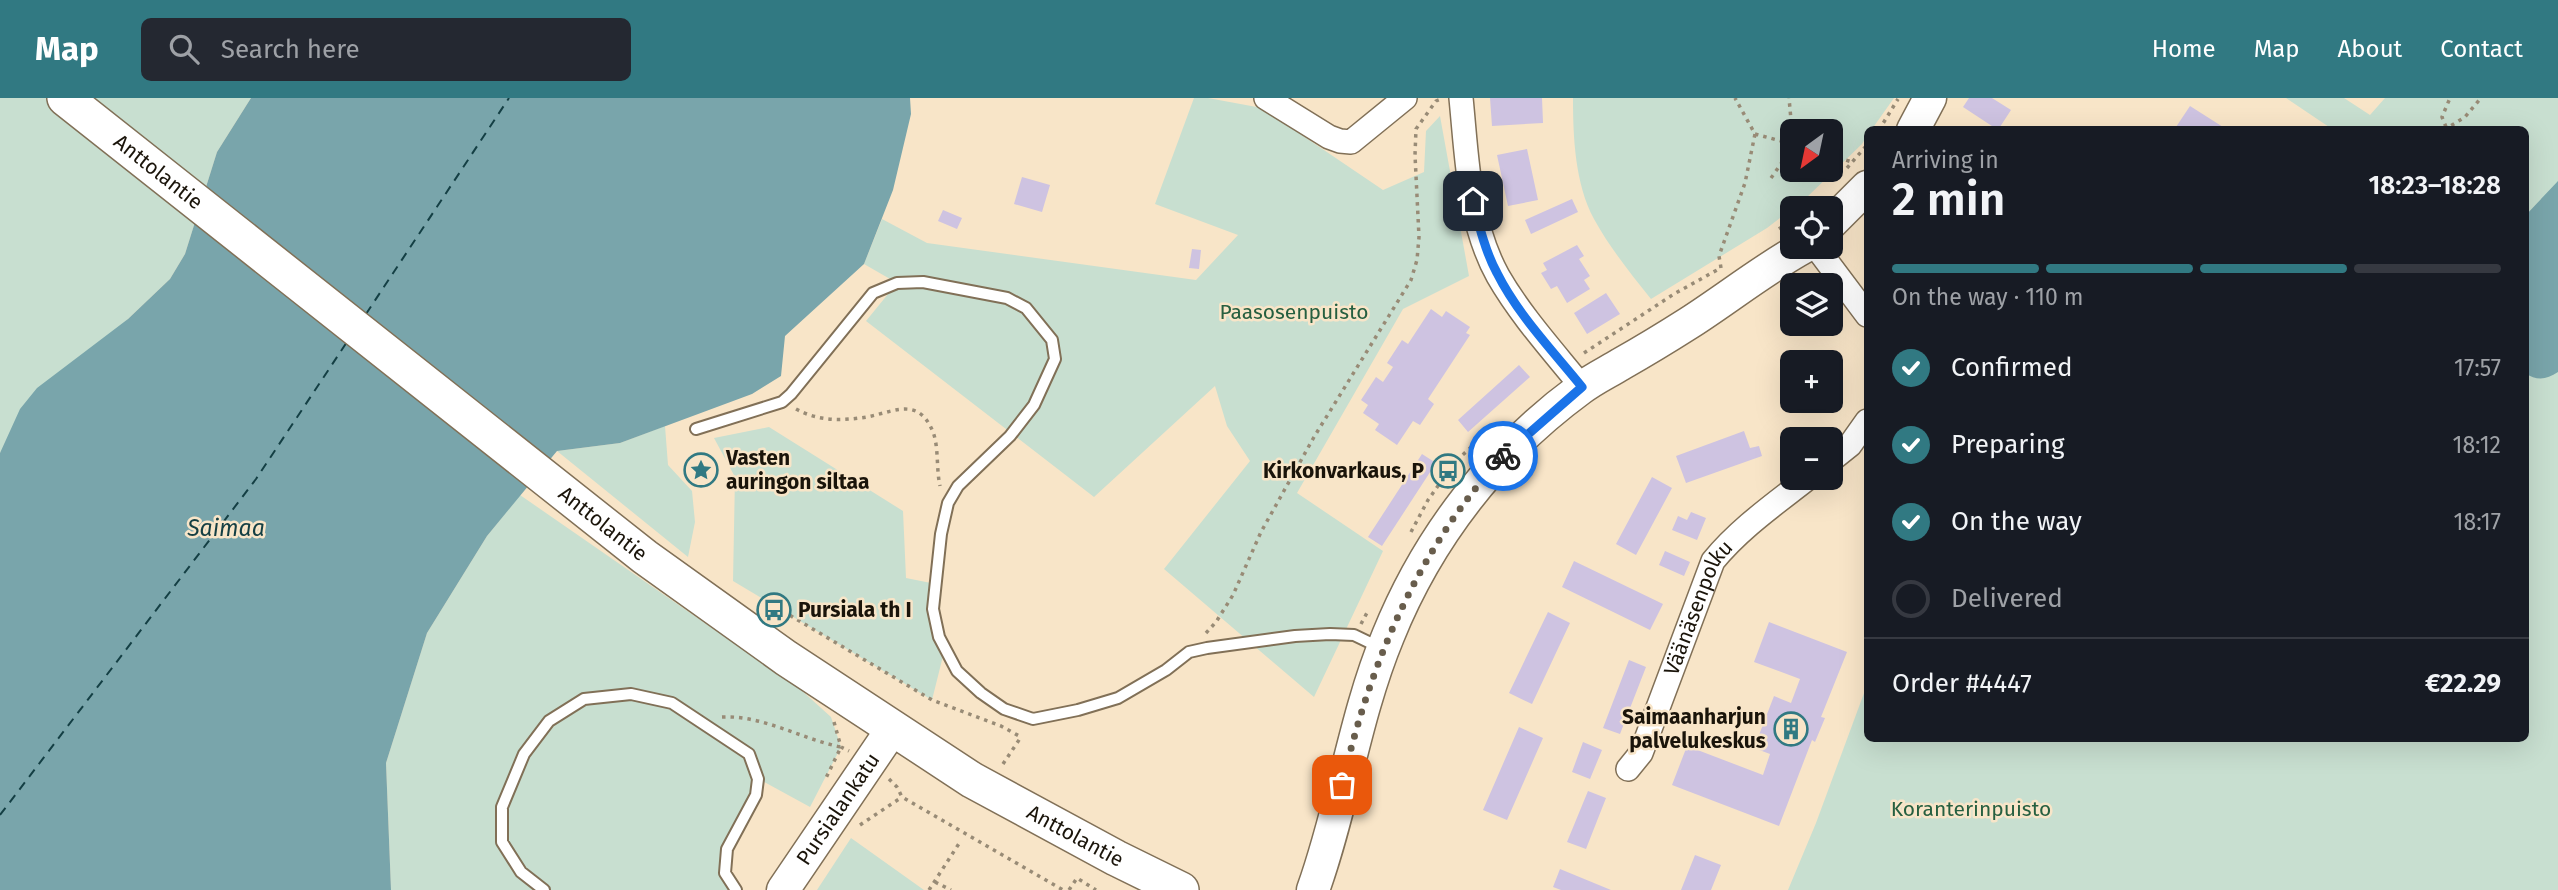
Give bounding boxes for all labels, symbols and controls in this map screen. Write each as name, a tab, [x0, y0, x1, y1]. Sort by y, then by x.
search box	[141, 18, 631, 81]
text: Map	[35, 29, 99, 69]
icon: search	[165, 30, 203, 68]
text: Search here	[221, 34, 360, 65]
text: Home	[2152, 35, 2216, 63]
text: Map	[2254, 35, 2300, 63]
text: About	[2338, 35, 2402, 63]
text: Contact	[2440, 35, 2523, 63]
north arrow	[1780, 119, 1843, 182]
map controls	[1780, 119, 1843, 490]
street label: Anttolantie	[109, 129, 208, 215]
text: Arriving in	[1892, 146, 1999, 174]
text: 18:23–18:28	[2368, 170, 2501, 201]
pin	[1443, 171, 1503, 231]
text: 2 min	[1892, 172, 2005, 227]
icon: home	[1454, 182, 1492, 220]
button: locate	[1780, 196, 1843, 259]
button: layers	[1780, 273, 1843, 336]
text: On the way · 110 m	[1892, 283, 2084, 311]
park label: Paasosenpuisto	[1219, 299, 1369, 325]
icon: check	[1892, 349, 1930, 387]
button: +	[1780, 350, 1843, 413]
text: Confirmed	[1951, 352, 2072, 383]
text: 17:57	[2454, 354, 2501, 382]
courier	[1468, 421, 1538, 491]
icon: check	[1892, 426, 1930, 464]
button: −	[1780, 427, 1843, 490]
text: Preparing	[1951, 429, 2064, 460]
text: 18:12	[2452, 431, 2501, 459]
icon: bike	[1484, 437, 1522, 475]
place label: Vasten auringon siltaa	[725, 445, 870, 495]
place icon: Vasten auringon siltaa	[682, 451, 720, 489]
bus stop icon: Kirkonvarkaus, P	[1429, 452, 1467, 490]
place label: Kirkonvarkaus, P	[1263, 458, 1424, 484]
street label: Anttolantie	[553, 481, 653, 567]
icon: check	[1892, 503, 1930, 541]
text: On the way	[1951, 506, 2082, 537]
text: 18:17	[2454, 508, 2501, 536]
water label: Saimaa	[186, 514, 265, 542]
street label: Väänäsenpolku	[1658, 535, 1738, 679]
text: Delivered	[1951, 583, 2063, 614]
bus stop icon: Pursiala th I	[755, 591, 793, 629]
place label: Pursiala th I	[798, 597, 912, 623]
text: Order #4447	[1892, 668, 2032, 699]
text: €22.29	[2425, 668, 2501, 699]
place label: Saimaanharjun palvelukeskus	[1622, 704, 1766, 754]
building icon: Saimaanharjun palvelukeskus	[1772, 710, 1810, 748]
street label: Pursialankatu	[791, 748, 885, 870]
pin	[1312, 755, 1372, 815]
icon: bag	[1323, 766, 1361, 804]
park label: Koranterinpuisto	[1891, 796, 2051, 822]
street label: Anttolantie	[1022, 799, 1128, 873]

